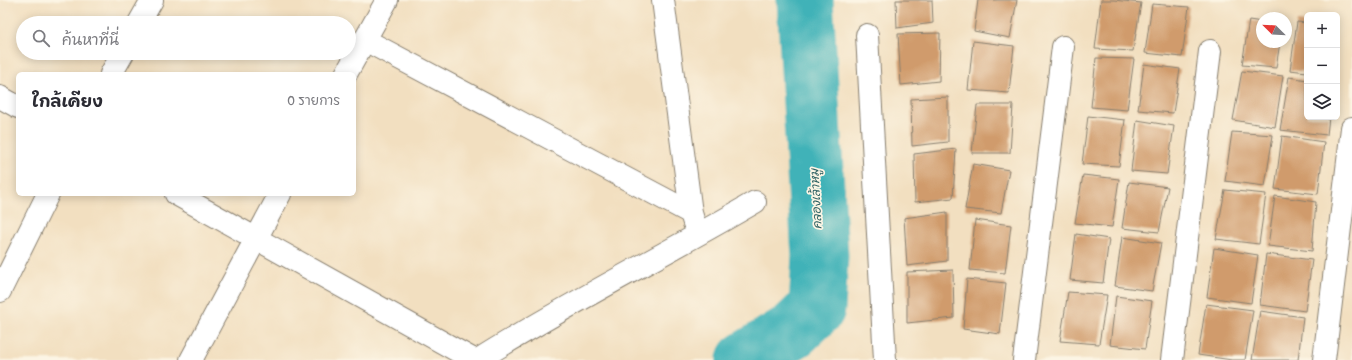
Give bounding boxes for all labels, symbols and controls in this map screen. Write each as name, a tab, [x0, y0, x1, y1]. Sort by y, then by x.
north arrow	[1256, 12, 1292, 48]
map controls	[1304, 12, 1340, 120]
button: +	[1304, 12, 1340, 48]
search box	[16, 16, 356, 60]
icon: search	[30, 27, 52, 49]
text: ค้นหาที่นี่	[62, 31, 119, 50]
button: −	[1304, 48, 1340, 84]
button: layers	[1304, 84, 1340, 120]
text: ใกล้เคียง	[32, 92, 103, 112]
text: 0 รายการ	[287, 93, 340, 109]
water label: คลองเล้าหมู	[806, 167, 827, 230]

